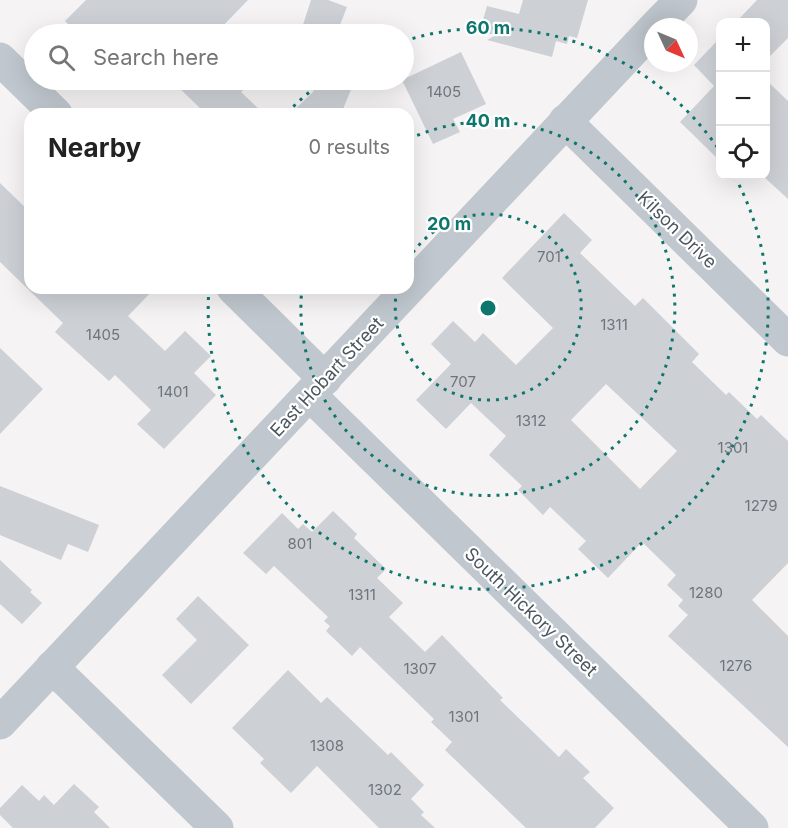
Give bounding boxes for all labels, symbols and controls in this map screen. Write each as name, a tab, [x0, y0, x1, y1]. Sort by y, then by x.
text: 60 m	[466, 17, 510, 38]
north arrow	[644, 18, 698, 72]
map controls	[716, 18, 770, 180]
button: +	[716, 18, 770, 72]
search box	[24, 24, 414, 90]
icon: search	[45, 41, 78, 74]
text: Search here	[93, 44, 219, 70]
button: −	[716, 72, 770, 126]
house number: 1405	[427, 82, 461, 101]
text: 40 m	[466, 110, 511, 131]
button: locate	[716, 126, 770, 180]
text: Nearby	[48, 132, 141, 163]
text: 0 results	[308, 135, 390, 159]
street label: Kilson Drive	[633, 187, 721, 273]
text: 20 m	[427, 213, 471, 234]
house number: 701	[537, 247, 561, 266]
centre of rings	[478, 298, 498, 318]
street label: East Hobart Street	[266, 312, 387, 441]
house number: 1311	[600, 315, 628, 334]
house number: 1405	[86, 325, 120, 344]
house number: 707	[450, 372, 476, 391]
house number: 1401	[157, 382, 189, 401]
house number: 1312	[516, 411, 546, 430]
house number: 1301	[718, 438, 748, 457]
house number: 1279	[745, 496, 777, 515]
house number: 801	[288, 534, 312, 553]
street label: South Hickory Street	[461, 543, 602, 680]
house number: 1280	[689, 583, 723, 602]
house number: 1311	[348, 585, 376, 604]
house number: 1276	[720, 656, 752, 675]
house number: 1307	[403, 659, 437, 678]
house number: 1301	[449, 707, 479, 726]
house number: 1308	[310, 736, 344, 755]
house number: 1302	[368, 780, 402, 799]

